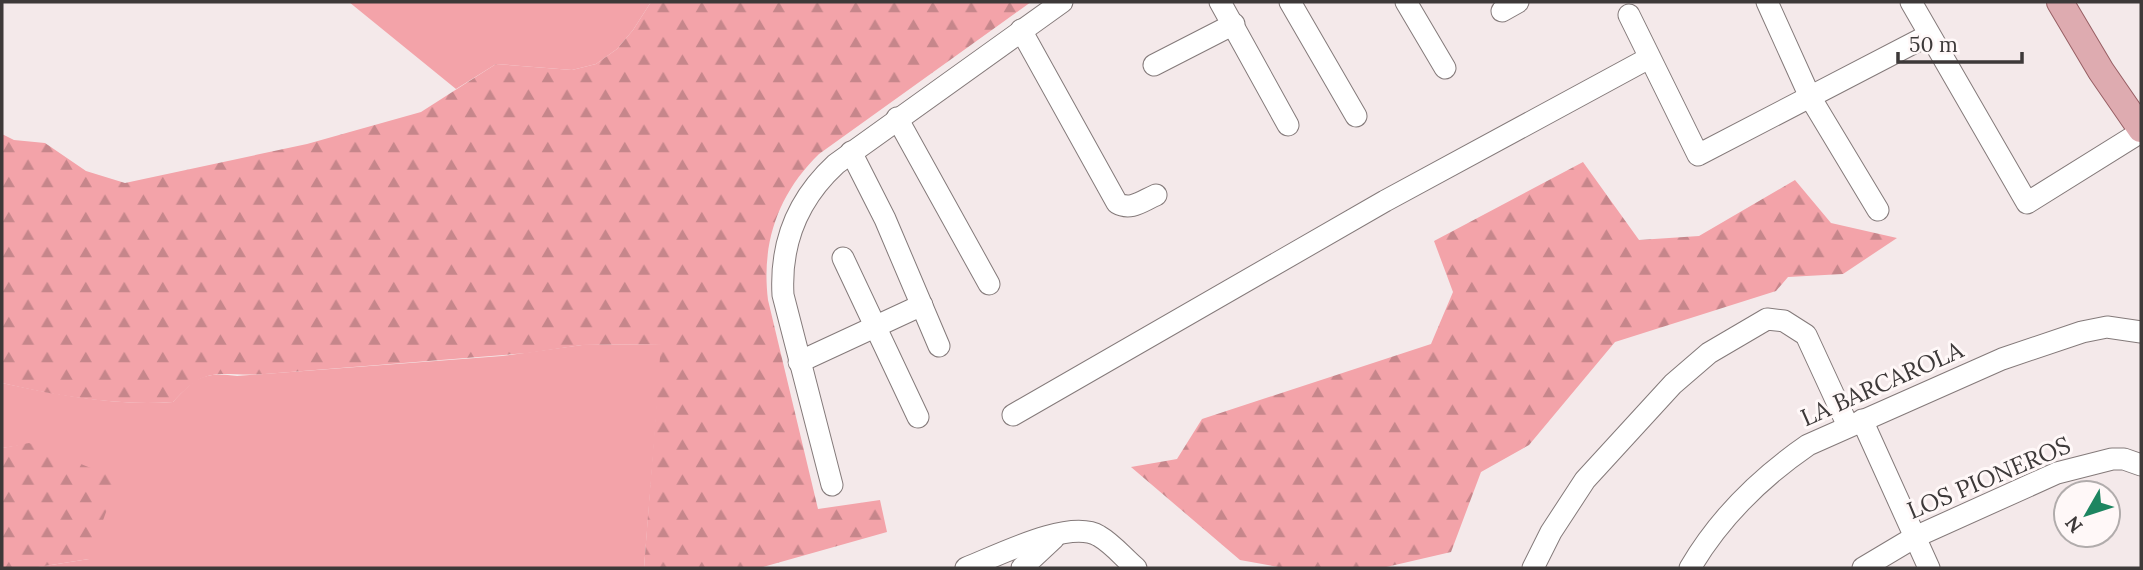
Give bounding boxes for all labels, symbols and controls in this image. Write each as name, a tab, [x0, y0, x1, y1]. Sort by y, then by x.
scale bar	[1898, 21, 2022, 65]
text: 50 m	[1909, 31, 1958, 58]
street label: LA BARCAROLA	[1796, 333, 1969, 433]
street label: LOS PIONEROS	[1903, 431, 2075, 525]
north arrow	[2052, 479, 2122, 549]

